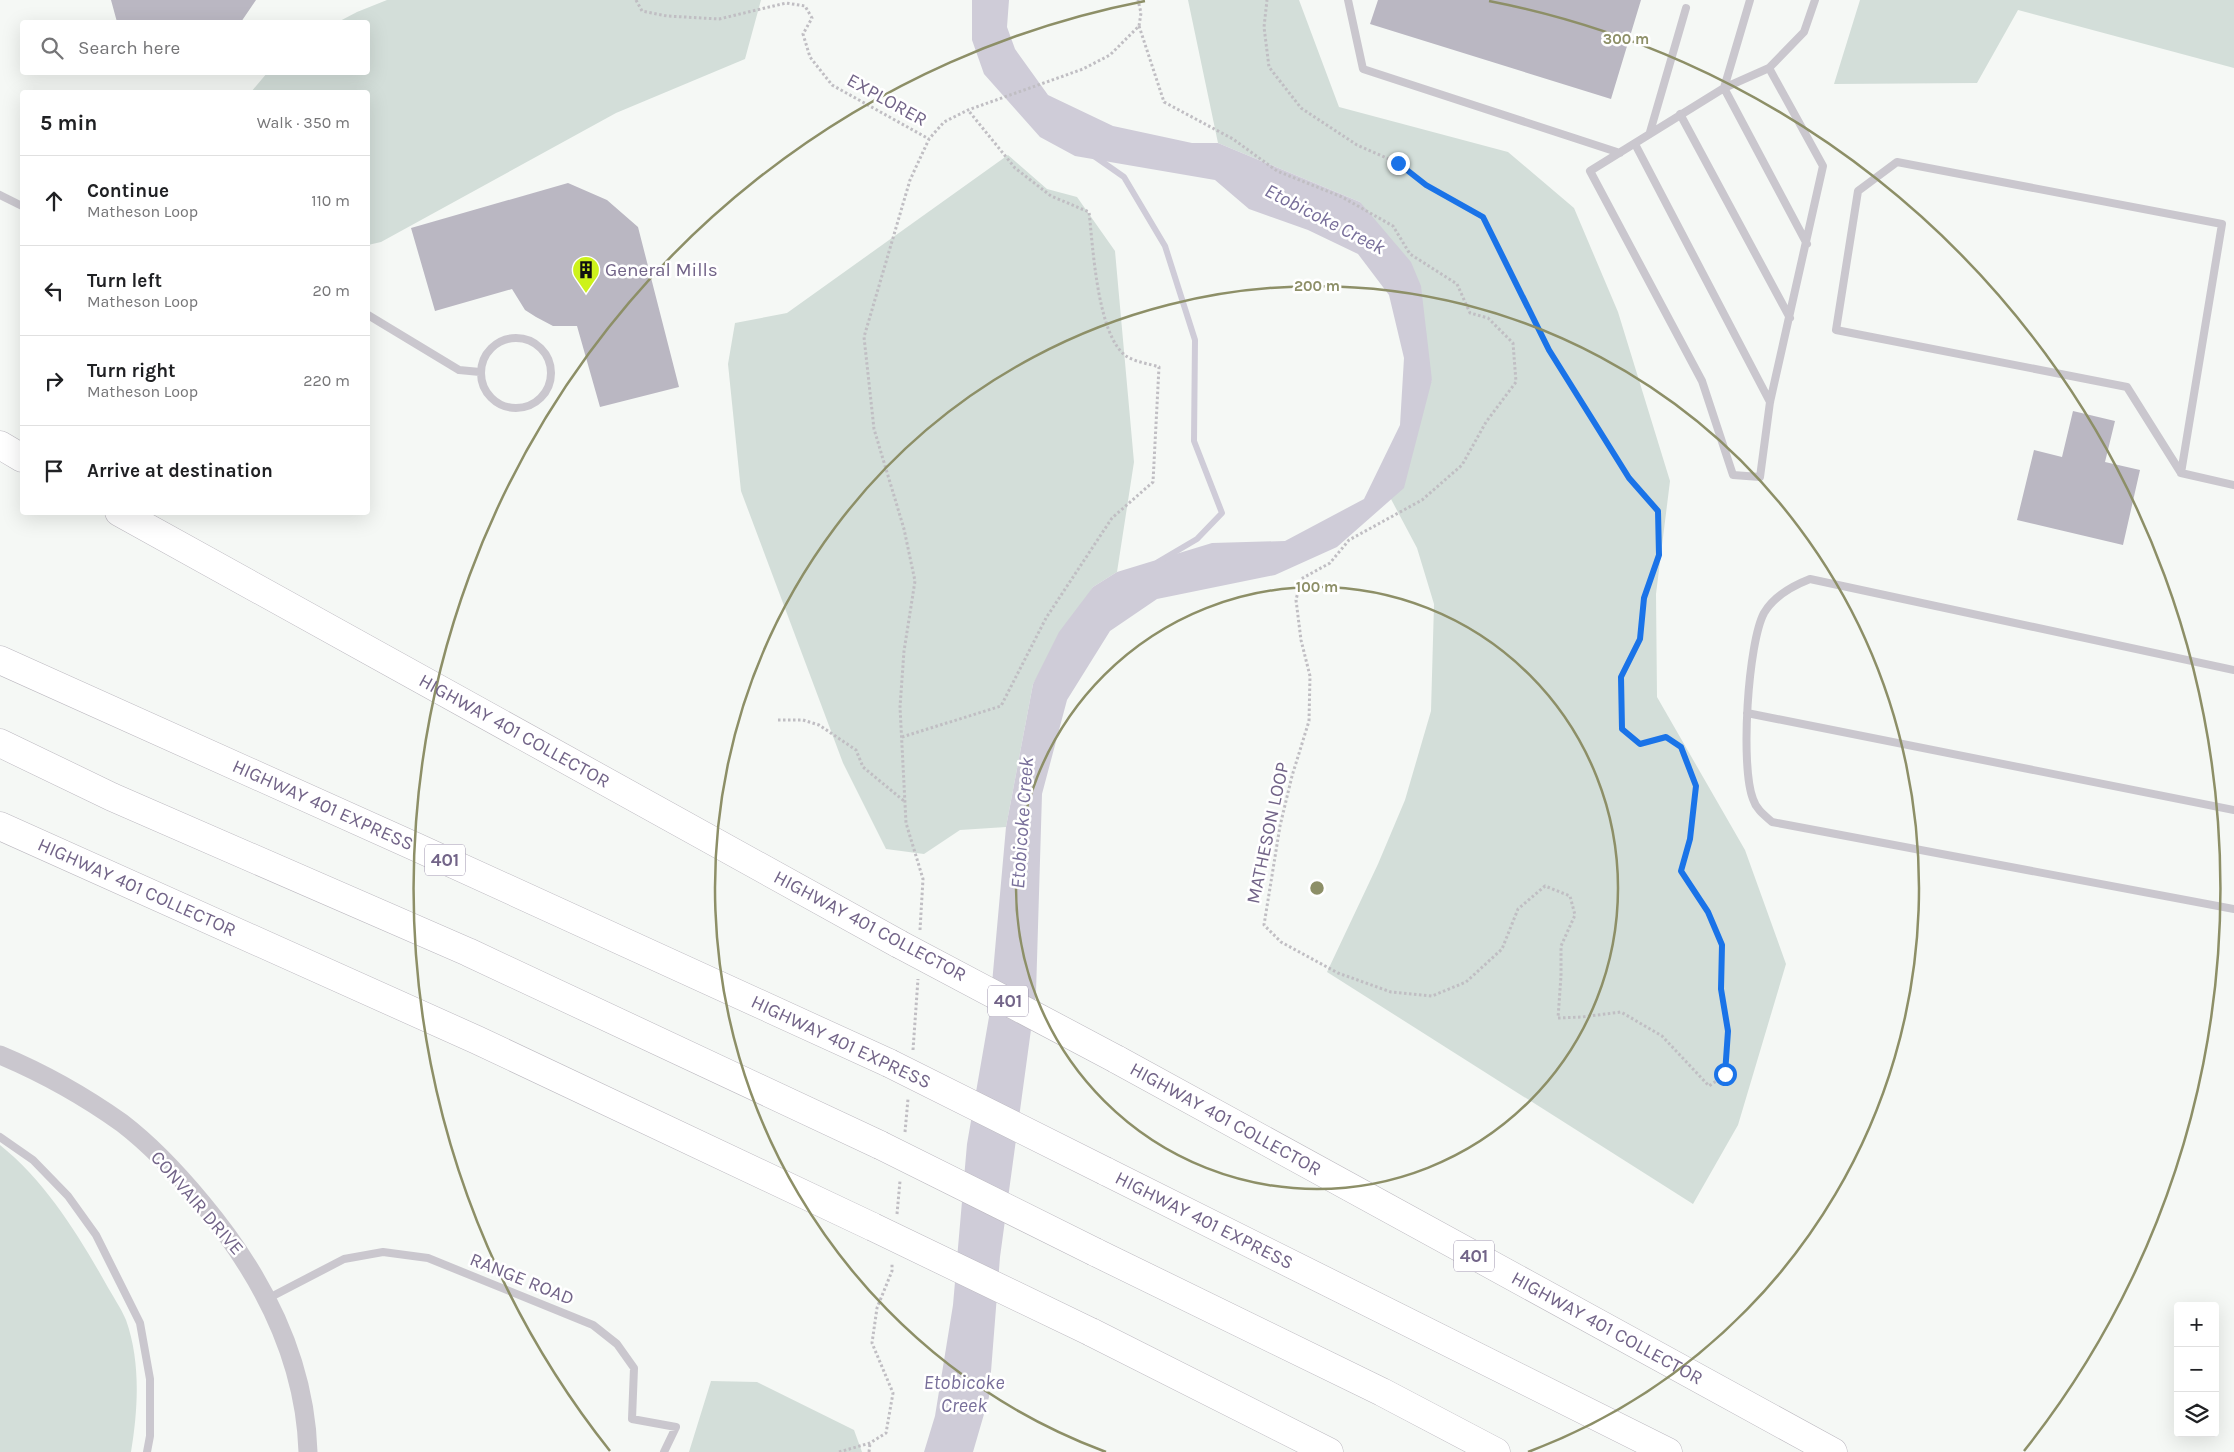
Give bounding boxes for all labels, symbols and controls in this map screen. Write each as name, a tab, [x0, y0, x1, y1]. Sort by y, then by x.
search box	[20, 20, 370, 75]
text: 300 m	[1603, 30, 1649, 48]
icon: search	[38, 34, 66, 62]
text: Search here	[78, 37, 180, 59]
street label: EXPLORER	[843, 69, 931, 131]
text: 5 min	[40, 111, 97, 135]
text: Walk · 350 m	[257, 113, 350, 132]
route end	[1387, 152, 1410, 175]
water label: Etobicoke Creek	[1261, 179, 1390, 260]
text: Continue	[87, 180, 169, 202]
icon: ahead	[40, 187, 68, 215]
text: 110 m	[311, 191, 350, 210]
text: Matheson Loop	[87, 202, 198, 221]
building icon: General Mills	[571, 255, 601, 294]
place label: General Mills	[605, 259, 718, 281]
text: Turn left	[87, 270, 162, 292]
icon: left	[40, 277, 68, 305]
text: 200 m	[1294, 277, 1340, 295]
text: 20 m	[312, 281, 350, 300]
text: Matheson Loop	[87, 292, 198, 311]
text: Turn right	[87, 360, 176, 382]
icon: right	[40, 367, 68, 395]
text: 220 m	[303, 371, 350, 390]
text: Matheson Loop	[87, 382, 198, 401]
icon: arrive	[40, 457, 68, 485]
text: Arrive at destination	[87, 460, 273, 482]
text: 100 m	[1296, 578, 1338, 596]
street label: HIGHWAY 401 COLLECTOR	[415, 669, 614, 793]
street label: HIGHWAY 401 EXPRESS	[229, 755, 417, 855]
water label: Etobicoke Creek	[1006, 756, 1038, 890]
street label: MATHESON LOOP	[1242, 760, 1294, 906]
street label: HIGHWAY 401 COLLECTOR	[34, 833, 239, 941]
road number: 401	[425, 844, 465, 876]
street label: HIGHWAY 401 COLLECTOR	[770, 866, 970, 986]
centre of rings	[1308, 879, 1326, 897]
road number: 401	[988, 986, 1028, 1016]
street label: HIGHWAY 401 EXPRESS	[748, 991, 934, 1093]
street label: HIGHWAY 401 COLLECTOR	[1126, 1058, 1325, 1180]
route start	[1714, 1063, 1737, 1086]
street label: CONVAIR DRIVE	[146, 1147, 248, 1259]
street label: HIGHWAY 401 EXPRESS	[1112, 1167, 1297, 1274]
road number: 401	[1454, 1240, 1494, 1272]
street label: RANGE ROAD	[467, 1248, 577, 1310]
street label: HIGHWAY 401 COLLECTOR	[1508, 1267, 1707, 1389]
map controls	[2174, 1302, 2219, 1437]
button: +	[2174, 1302, 2219, 1347]
button: −	[2174, 1347, 2219, 1392]
water label: Etobicoke Creek	[923, 1371, 1005, 1417]
button: layers	[2174, 1392, 2219, 1437]

